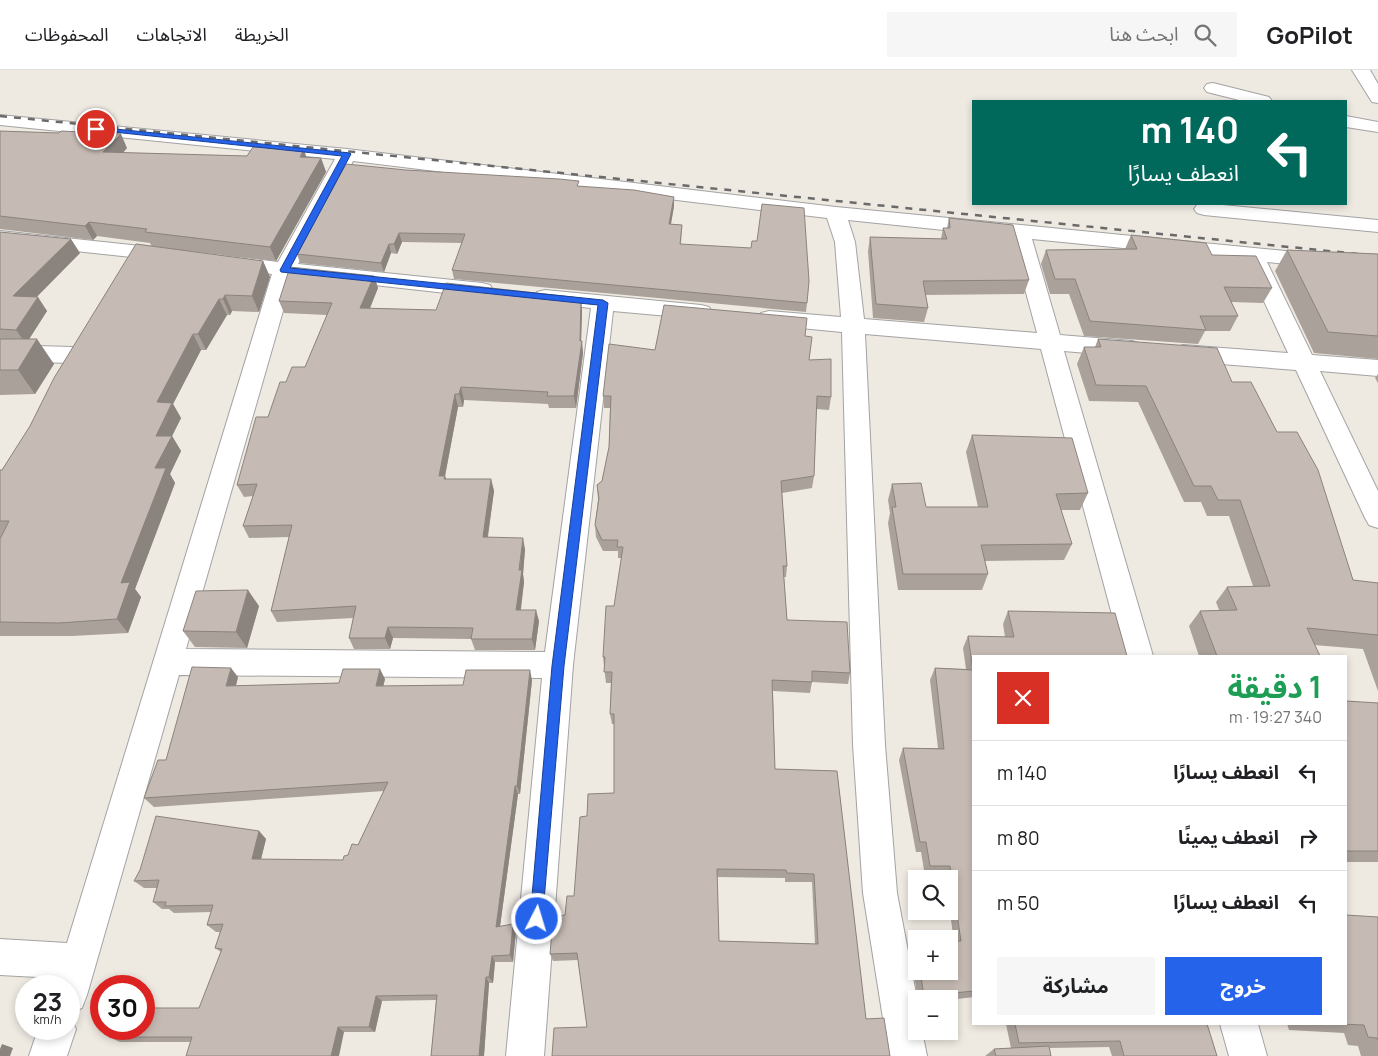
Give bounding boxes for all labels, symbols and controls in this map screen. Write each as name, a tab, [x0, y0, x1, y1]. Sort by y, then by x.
search box	[887, 12, 1237, 57]
text: GoPilot	[1267, 18, 1353, 51]
text: ابحث هنا	[1109, 21, 1179, 47]
icon: search	[1191, 21, 1219, 49]
text: المحفوظات	[25, 22, 109, 46]
text: الاتجاهات	[137, 22, 207, 46]
text: الخريطة	[235, 22, 289, 46]
text: 140 m	[1141, 106, 1239, 154]
pin	[75, 108, 117, 150]
icon: arrive	[82, 115, 110, 143]
icon: left	[1257, 120, 1322, 185]
text: انعطف يسارًا	[1128, 158, 1239, 188]
text: 1 دقيقة	[1227, 666, 1322, 707]
button: close	[997, 672, 1049, 724]
text: 340 m · 19:27	[1229, 706, 1322, 728]
text: انعطف يسارًا	[1173, 759, 1279, 785]
icon: left	[1294, 759, 1322, 787]
text: 140 m	[997, 760, 1047, 786]
text: انعطف يمينًا	[1178, 824, 1279, 850]
icon: right	[1294, 824, 1322, 852]
text: 80 m	[997, 825, 1040, 851]
map controls	[908, 870, 958, 1040]
button: search	[908, 870, 958, 920]
text: انعطف يسارًا	[1173, 889, 1279, 915]
icon: left	[1294, 889, 1322, 917]
text: 50 m	[997, 890, 1040, 916]
position arrow	[510, 892, 562, 944]
button: +	[908, 930, 958, 980]
button: مشاركة	[997, 957, 1155, 1015]
button: خروج	[1165, 957, 1322, 1015]
speed limit sign: 30	[90, 975, 155, 1040]
text: 23	[33, 984, 62, 1019]
button: −	[908, 990, 958, 1040]
text: km/h	[34, 1011, 61, 1028]

